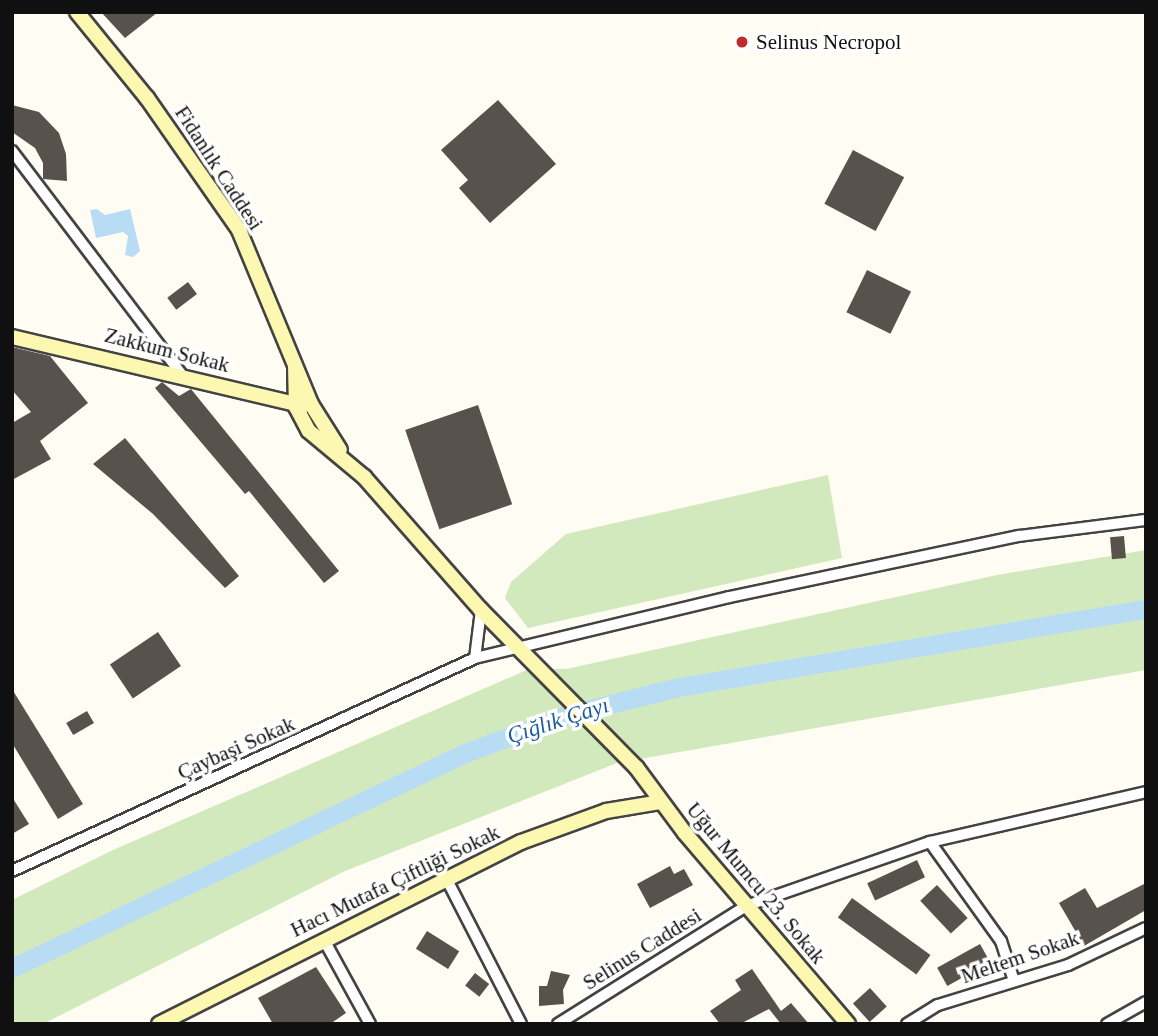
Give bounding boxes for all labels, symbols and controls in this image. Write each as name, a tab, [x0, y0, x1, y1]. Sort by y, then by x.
place label: Selinus Necropol	[756, 29, 901, 55]
marker: Selinus Necropol	[734, 34, 750, 50]
street label: Fidanlık Caddesi	[170, 101, 268, 235]
street label: Zakkum Sokak	[102, 322, 232, 378]
water label: Çığlık Çayı	[504, 692, 612, 750]
street label: Çaybaşi Sokak	[174, 711, 298, 785]
street label: Uğur Mumcu 23. Sokak	[681, 797, 831, 969]
street label: Hacı Mutafa Çiftliği Sokak	[286, 819, 504, 943]
street label: Selinus Caddesi	[578, 903, 706, 995]
street label: Meltem Sokak	[958, 925, 1082, 989]

